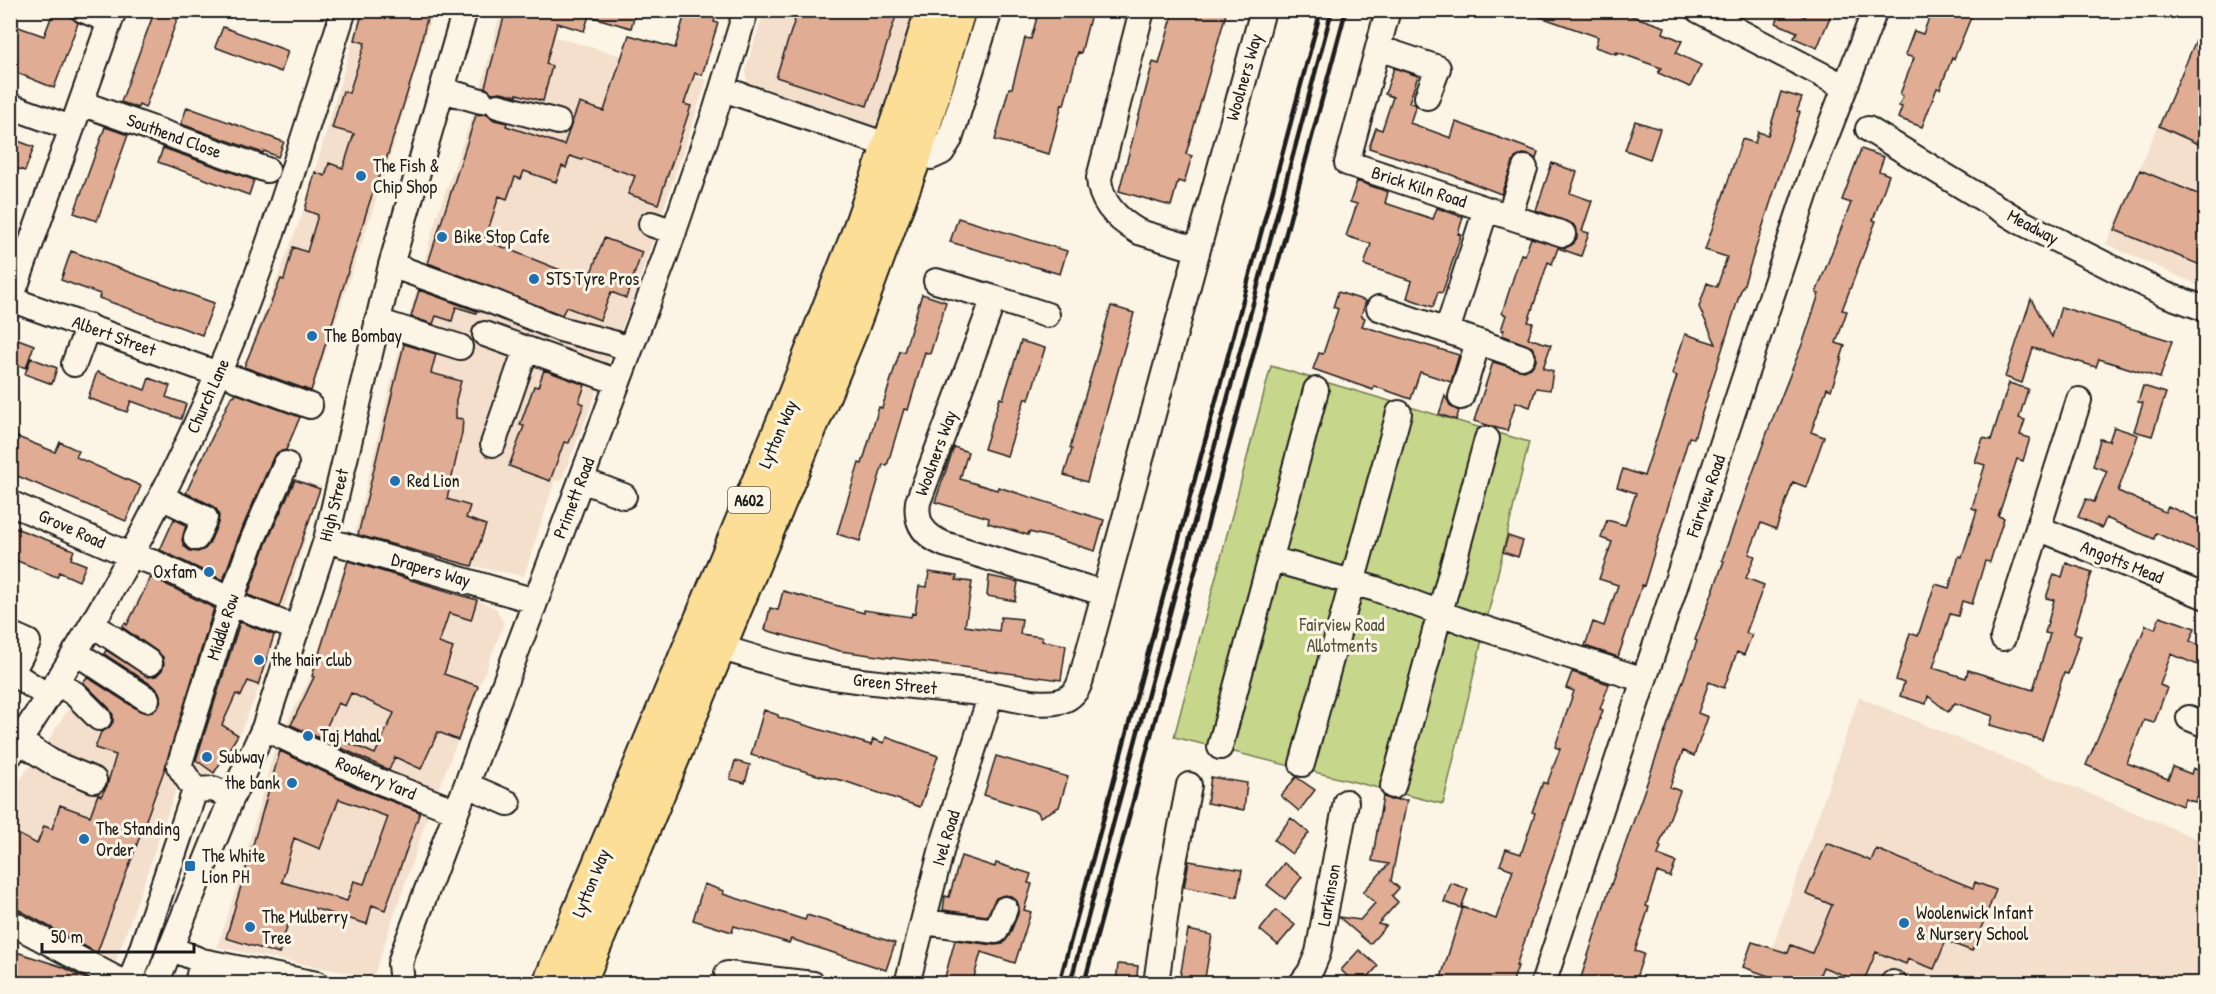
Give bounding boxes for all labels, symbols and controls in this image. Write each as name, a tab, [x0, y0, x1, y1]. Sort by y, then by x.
street label: Woolners Way	[1219, 30, 1268, 123]
street label: Southend Close	[123, 107, 225, 164]
place label: The Fish & Chip Shop	[373, 153, 439, 199]
street label: Brick Kiln Road	[1368, 159, 1470, 214]
marker: The Fish & Chip Shop	[354, 169, 368, 183]
street label: Meadway	[2003, 203, 2064, 251]
place label: Bike Stop Cafe	[454, 224, 550, 249]
marker: Bike Stop Cafe	[435, 230, 449, 244]
place label: STS Tyre Pros	[546, 266, 639, 291]
marker: STS Tyre Pros	[527, 272, 541, 286]
street label: Albert Street	[69, 309, 160, 362]
place label: The Bombay	[324, 323, 402, 348]
marker: The Bombay	[305, 329, 319, 343]
street label: Church Lane	[180, 354, 235, 437]
street label: Lytton Way	[752, 395, 803, 472]
street label: Woolners Way	[908, 406, 963, 499]
street label: Fairview Road	[1680, 452, 1731, 541]
street label: Primett Road	[547, 454, 600, 542]
street label: High Street	[312, 465, 355, 544]
place label: Red Lion	[407, 468, 460, 493]
marker: Red Lion	[388, 474, 402, 488]
road number: A602	[728, 487, 770, 513]
street label: Grove Road	[35, 503, 110, 554]
street label: Angotts Mead	[2077, 534, 2167, 590]
street label: Drapers Way	[389, 546, 474, 593]
place label: Oxfam	[153, 559, 197, 584]
marker: Oxfam	[202, 565, 216, 579]
street label: Middle Row	[200, 590, 245, 663]
park label: Fairview Road Allotments	[1298, 612, 1385, 658]
place label: the hair club	[271, 647, 352, 672]
marker: the hair club	[252, 653, 266, 667]
street label: Green Street	[852, 667, 939, 700]
place label: Taj Mahal	[320, 723, 381, 748]
marker: Taj Mahal	[301, 729, 315, 743]
place label: Subway	[219, 744, 265, 769]
street label: Rookery Yard	[332, 749, 420, 806]
marker: Subway	[200, 750, 214, 764]
place label: the bank	[225, 770, 281, 795]
marker: the bank	[285, 776, 299, 790]
street label: Ivel Road	[925, 807, 966, 869]
place label: The Standing Order	[96, 816, 180, 862]
marker: The Standing Order	[77, 832, 91, 846]
place label: The White Lion PH	[202, 843, 265, 889]
street label: Lytton Way	[565, 844, 616, 921]
marker: The White Lion PH	[183, 859, 197, 873]
street label: Larkinson	[1311, 862, 1346, 928]
place label: Woolenwick Infant & Nursery School	[1916, 900, 2034, 946]
place label: The Mulberry Tree	[262, 904, 348, 950]
scale bar	[42, 916, 194, 954]
marker: Woolenwick Infant & Nursery School	[1897, 916, 1911, 930]
marker: The Mulberry Tree	[243, 920, 257, 934]
text: 50 m	[51, 924, 83, 949]

